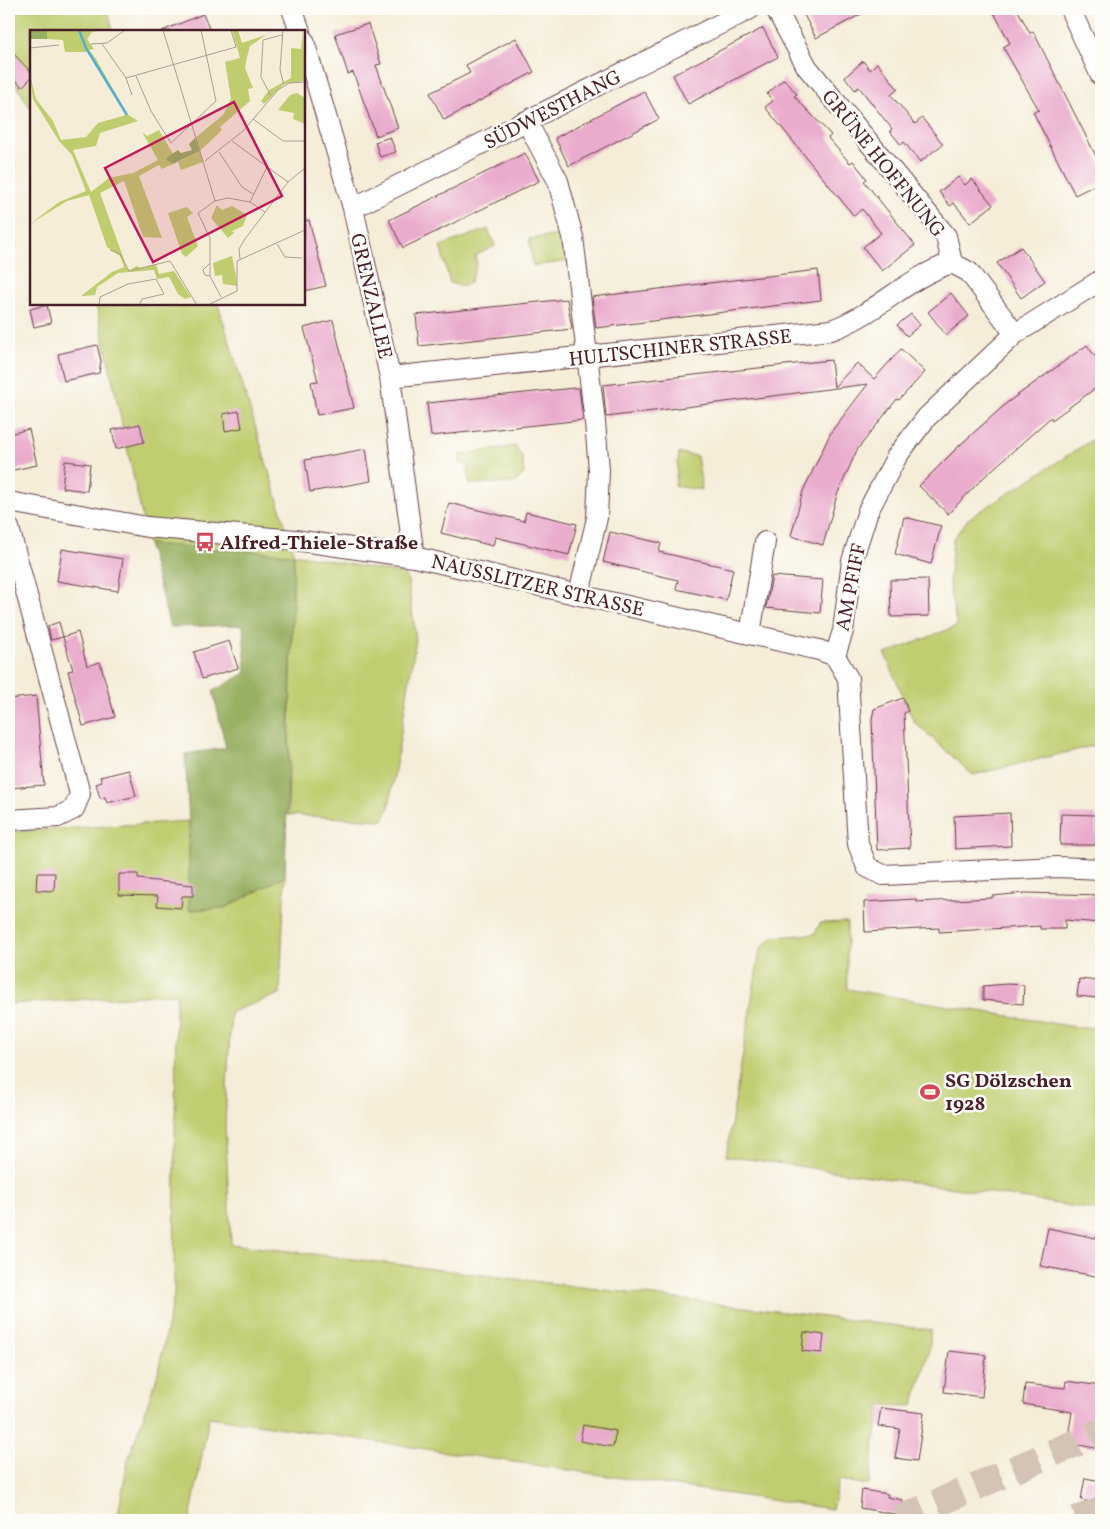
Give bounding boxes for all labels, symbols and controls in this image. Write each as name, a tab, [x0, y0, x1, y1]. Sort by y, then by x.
inset map	[30, 30, 305, 305]
street label: SÜDWESTHANG	[479, 64, 627, 158]
street label: GRÜNE HOFFNUNG	[814, 84, 951, 244]
street label: GRENZALLEE	[342, 231, 398, 362]
street label: HULTSCHINER STRASSE	[567, 323, 793, 375]
place label: Alfred-Thiele-Straße	[220, 530, 418, 558]
bus stop icon: Alfred-Thiele-Straße	[194, 531, 216, 553]
street label: AM PFIFF	[830, 541, 874, 634]
street label: NAUSSLITZER STRASSE	[428, 549, 647, 625]
place label: SG Dölzschen 1928	[945, 1068, 1072, 1119]
sports icon: SG Dölzschen 1928	[919, 1081, 941, 1103]

